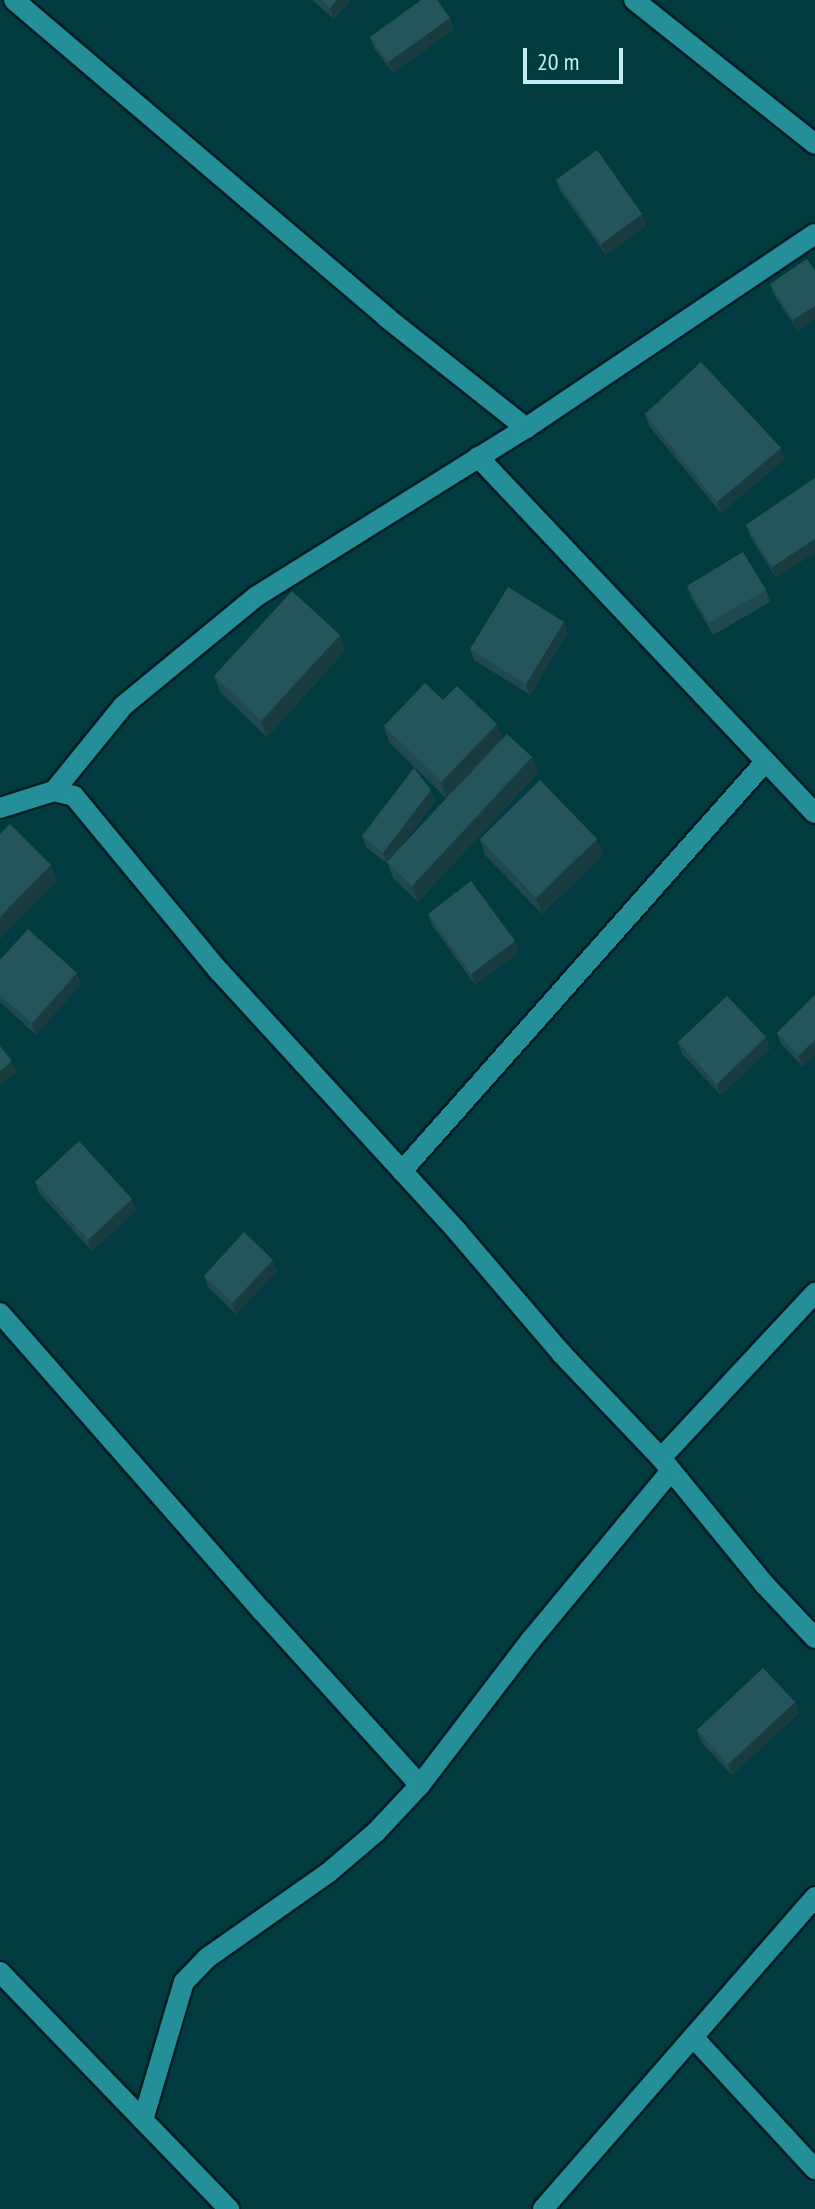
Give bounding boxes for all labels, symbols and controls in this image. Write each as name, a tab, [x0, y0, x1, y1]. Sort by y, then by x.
scale bar	[527, 32, 627, 82]
text: 20 m	[537, 46, 579, 77]

